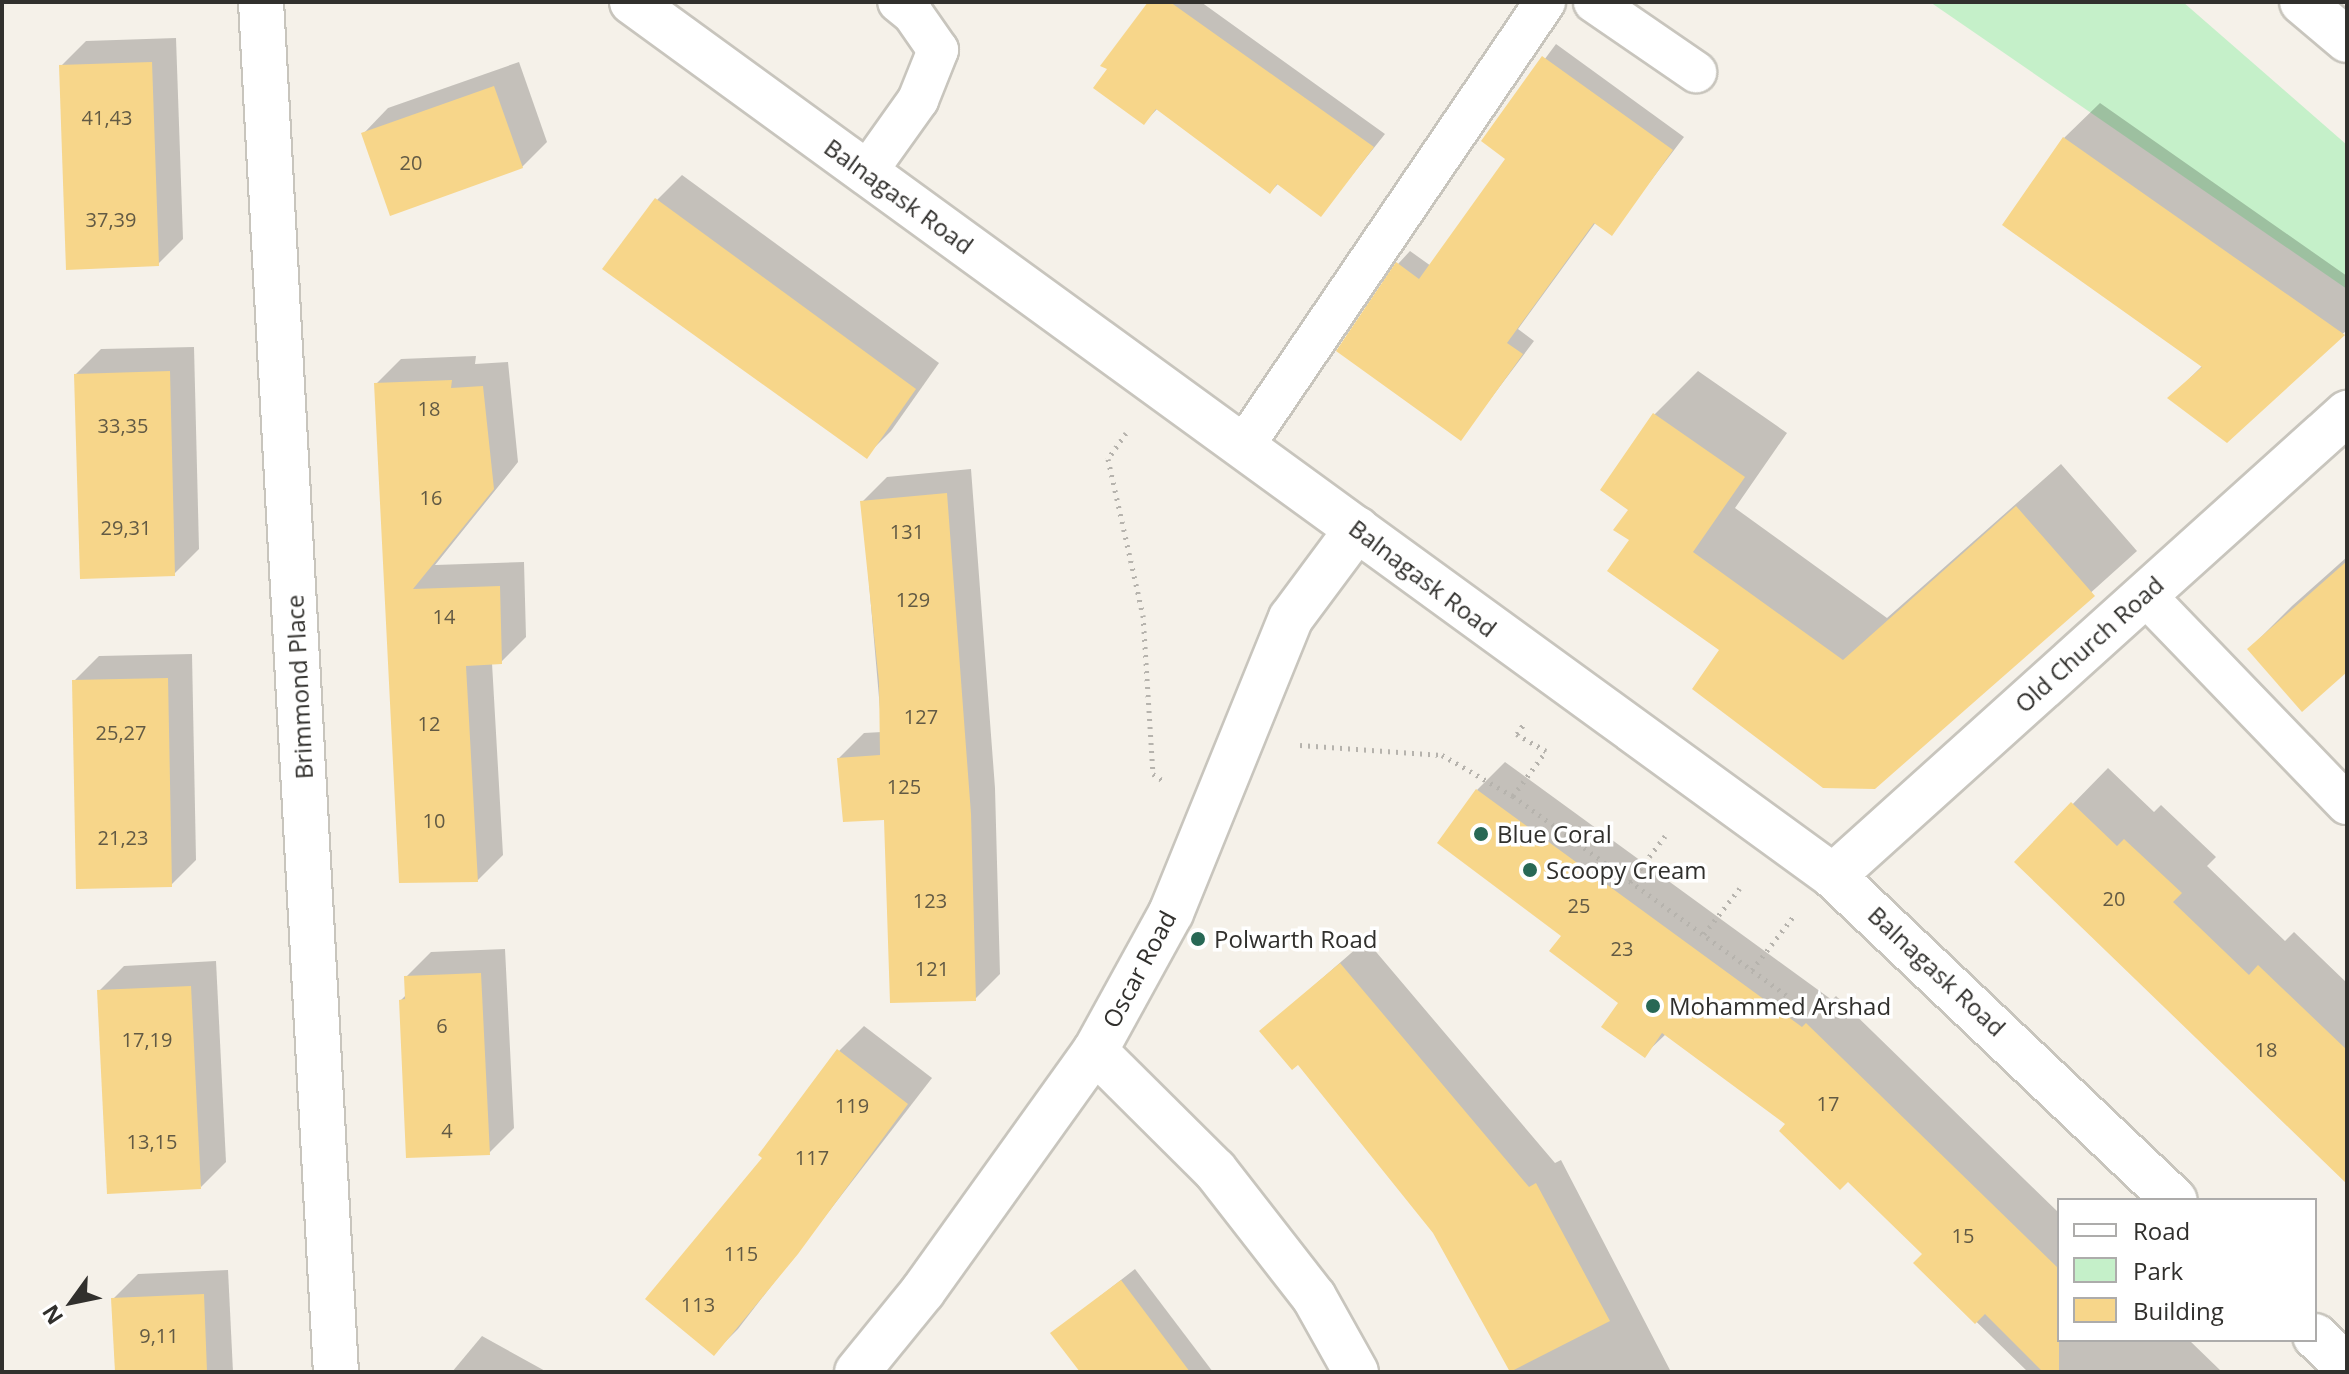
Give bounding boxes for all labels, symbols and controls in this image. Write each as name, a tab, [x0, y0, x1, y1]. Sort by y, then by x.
house number: 41,43	[82, 105, 132, 129]
street label: Balnagask Road	[819, 132, 979, 260]
house number: 20	[400, 150, 422, 174]
house number: 37,39	[86, 207, 136, 231]
house number: 18	[418, 396, 440, 420]
house number: 33,35	[98, 413, 148, 437]
house number: 16	[420, 485, 442, 509]
street label: Balnagask Road	[1344, 513, 1502, 643]
house number: 29,31	[101, 515, 151, 539]
house number: 131	[890, 519, 924, 543]
street label: Old Church Road	[2009, 570, 2169, 718]
house number: 129	[896, 587, 930, 611]
street label: Brimmond Place	[280, 594, 318, 780]
house number: 14	[433, 604, 455, 628]
house number: 127	[904, 704, 938, 728]
house number: 12	[418, 711, 440, 735]
house number: 25,27	[96, 720, 146, 744]
house number: 125	[887, 774, 921, 798]
house number: 10	[423, 808, 445, 832]
place label: Blue Coral	[1497, 820, 1612, 848]
house number: 21,23	[98, 825, 148, 849]
marker: Blue Coral	[1472, 825, 1490, 843]
place label: Scoopy Cream	[1546, 856, 1706, 884]
marker: Scoopy Cream	[1521, 861, 1539, 879]
house number: 20	[2103, 886, 2125, 910]
house number: 123	[913, 888, 947, 912]
house number: 25	[1568, 893, 1590, 917]
street label: Balnagask Road	[1863, 900, 2011, 1042]
street label: Oscar Road	[1096, 906, 1182, 1032]
place label: Polwarth Road	[1214, 925, 1377, 953]
marker: Polwarth Road	[1189, 930, 1207, 948]
house number: 23	[1611, 936, 1633, 960]
house number: 121	[915, 956, 949, 980]
place label: Mohammed Arshad	[1669, 992, 1891, 1020]
marker: Mohammed Arshad	[1644, 997, 1662, 1015]
house number: 6	[436, 1013, 448, 1037]
house number: 17,19	[122, 1027, 172, 1051]
house number: 18	[2255, 1037, 2277, 1061]
house number: 17	[1817, 1091, 1839, 1115]
house number: 119	[835, 1093, 869, 1117]
house number: 4	[441, 1118, 453, 1142]
house number: 13,15	[127, 1129, 177, 1153]
house number: 117	[795, 1145, 829, 1169]
legend	[2057, 1198, 2317, 1342]
text: Road	[2133, 1214, 2190, 1247]
house number: 15	[1952, 1223, 1974, 1247]
house number: 115	[724, 1241, 758, 1265]
text: Park	[2133, 1254, 2183, 1287]
north arrow	[32, 1262, 112, 1342]
house number: 113	[681, 1292, 715, 1316]
text: Building	[2133, 1294, 2224, 1327]
text: N	[34, 1299, 69, 1331]
house number: 9,11	[139, 1323, 179, 1347]

